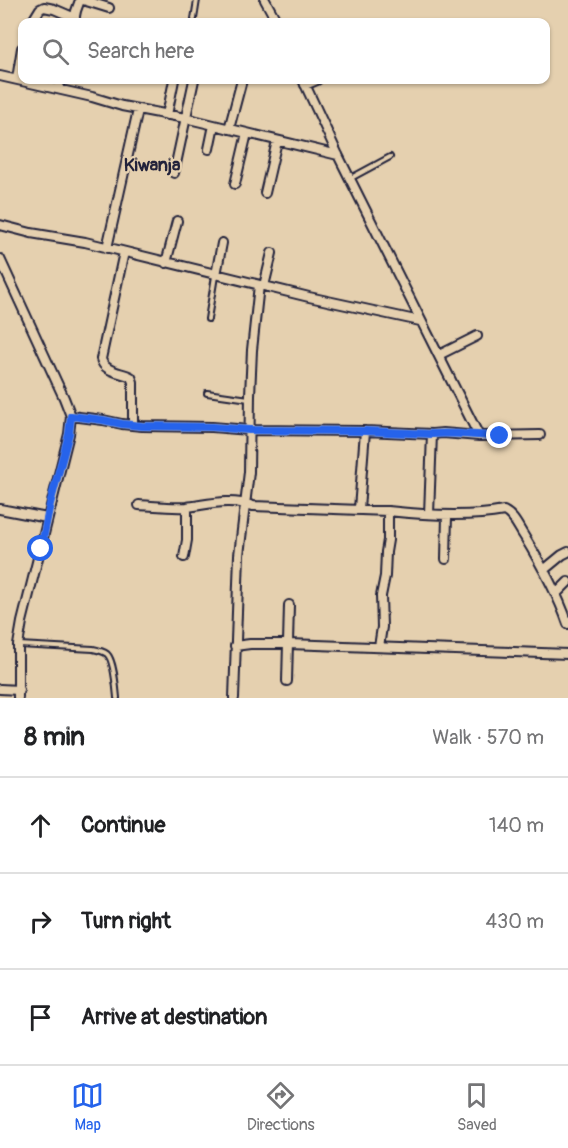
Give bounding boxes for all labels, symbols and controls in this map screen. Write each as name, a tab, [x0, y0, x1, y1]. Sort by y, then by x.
search box	[18, 18, 550, 84]
icon: search	[39, 35, 72, 68]
text: Search here	[87, 37, 194, 65]
district label: Kiwanja	[124, 154, 181, 177]
route end	[486, 422, 512, 448]
route start	[27, 535, 53, 561]
text: 8 min	[24, 721, 85, 753]
text: Walk · 570 m	[432, 725, 544, 750]
icon: ahead	[24, 809, 57, 842]
text: Continue	[81, 811, 165, 839]
text: 140 m	[489, 813, 544, 838]
icon: right	[24, 905, 57, 938]
text: Turn right	[81, 907, 171, 935]
text: 430 m	[485, 909, 544, 934]
icon: arrive	[24, 1001, 57, 1034]
text: Arrive at destination	[81, 1003, 267, 1031]
tab: Map	[71, 1079, 104, 1135]
tab: Directions	[247, 1079, 315, 1135]
tab: Saved	[457, 1079, 497, 1135]

